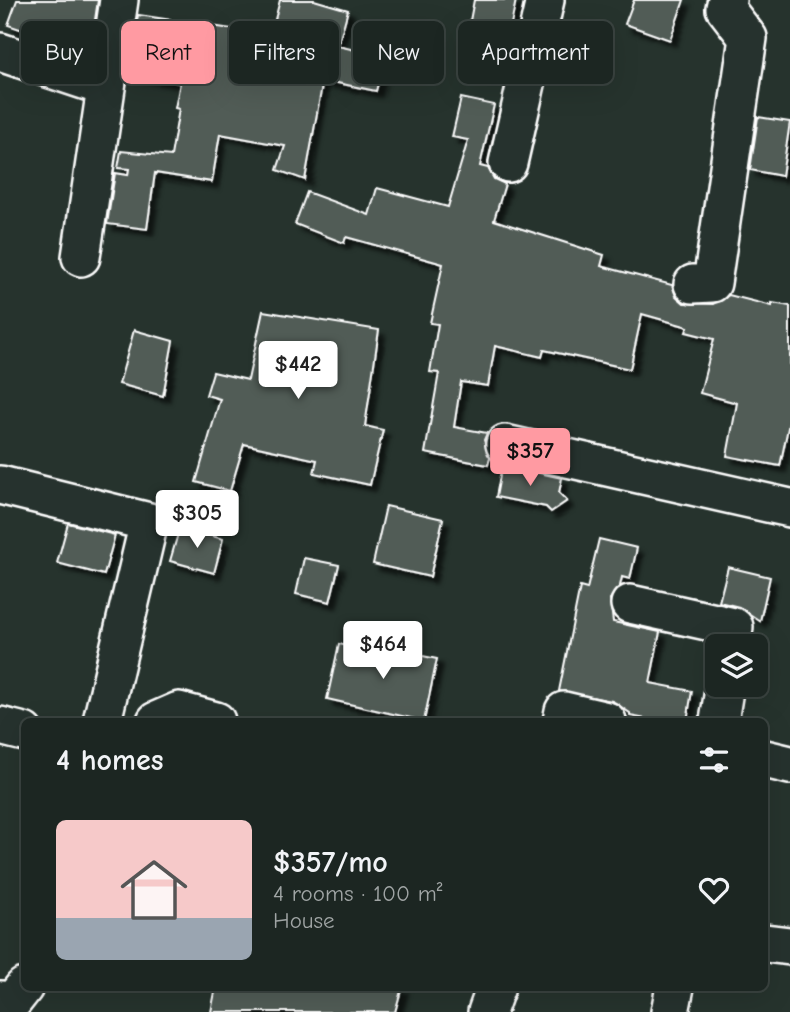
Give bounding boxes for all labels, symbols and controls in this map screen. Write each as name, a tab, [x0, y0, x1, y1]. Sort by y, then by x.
chip: Buy	[21, 21, 107, 84]
chip: Rent	[121, 21, 215, 84]
chip: Filters	[229, 21, 339, 84]
chip: New	[353, 21, 444, 84]
chip: Apartment	[458, 21, 613, 84]
pin: $442	[257, 342, 339, 401]
text: $442	[275, 350, 321, 377]
pin: $357	[489, 428, 571, 488]
text: $357	[506, 437, 554, 464]
pin: $305	[156, 490, 238, 550]
text: $305	[172, 499, 222, 526]
pin: $464	[342, 622, 424, 681]
text: $464	[359, 630, 407, 657]
map controls	[705, 634, 768, 697]
button: layers	[705, 634, 768, 697]
icon: filters	[695, 741, 733, 779]
text: 4 homes	[56, 743, 163, 778]
text: $357/mo	[273, 845, 388, 880]
icon: home	[112, 848, 196, 932]
icon: heart	[695, 871, 733, 909]
text: 4 rooms · 100 m²	[273, 880, 442, 907]
text: House	[273, 907, 335, 934]

